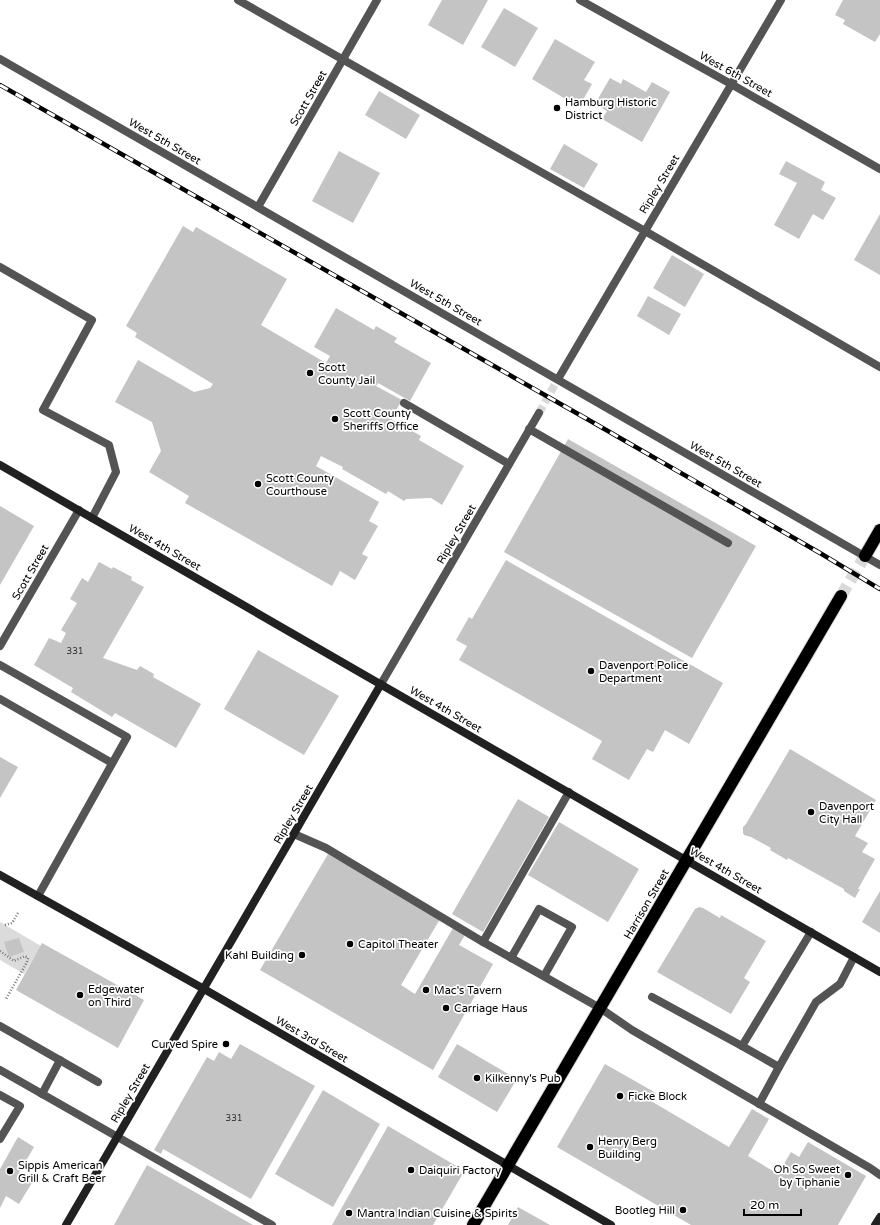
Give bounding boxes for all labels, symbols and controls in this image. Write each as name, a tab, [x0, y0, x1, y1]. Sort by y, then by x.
street label: West 6th Street	[697, 49, 774, 100]
street label: Scott Street	[287, 68, 330, 128]
place label: Hamburg Historic District	[565, 96, 657, 122]
marker: Hamburg Historic District	[552, 103, 562, 113]
street label: West 5th Street	[126, 115, 203, 167]
street label: Ripley Street	[637, 152, 682, 216]
street label: West 5th Street	[407, 276, 484, 328]
place label: Scott County Jail	[318, 361, 375, 387]
marker: Scott County Jail	[305, 368, 315, 378]
place label: Scott County Sheriffs Office	[343, 407, 419, 433]
marker: Scott County Sheriffs Office	[330, 414, 340, 424]
street label: West 5th Street	[687, 438, 764, 490]
place label: Scott County Courthouse	[266, 472, 334, 498]
marker: Scott County Courthouse	[253, 479, 263, 489]
street label: Ripley Street	[434, 502, 479, 566]
street label: West 4th Street	[126, 521, 203, 573]
street label: Scott Street	[9, 542, 52, 602]
house number: 331	[67, 646, 83, 657]
place label: Davenport Police Department	[599, 659, 688, 685]
marker: Davenport Police Department	[586, 666, 596, 676]
street label: West 4th Street	[407, 683, 484, 735]
street label: Ripley Street	[271, 782, 316, 846]
place label: Davenport City Hall	[819, 800, 874, 826]
marker: Davenport City Hall	[806, 807, 816, 817]
street label: West 4th Street	[687, 844, 764, 896]
street label: Harrison Street	[621, 867, 672, 942]
place label: Capitol Theater	[358, 938, 439, 951]
marker: Capitol Theater	[345, 939, 355, 949]
place label: Kahl Building	[225, 949, 294, 962]
marker: Kahl Building	[297, 950, 307, 960]
place label: Edgewater on Third	[88, 983, 145, 1009]
place label: Mac's Tavern	[434, 984, 502, 997]
marker: Mac's Tavern	[421, 985, 431, 995]
marker: Edgewater on Third	[75, 990, 85, 1000]
place label: Carriage Haus	[454, 1002, 528, 1015]
marker: Carriage Haus	[441, 1003, 451, 1013]
street label: West 3rd Street	[273, 1013, 350, 1065]
place label: Curved Spire	[151, 1038, 218, 1051]
marker: Curved Spire	[221, 1039, 231, 1049]
street label: Ripley Street	[108, 1061, 153, 1125]
place label: Kilkenny's Pub	[485, 1072, 561, 1085]
marker: Kilkenny's Pub	[472, 1073, 482, 1083]
place label: Ficke Block	[628, 1090, 687, 1103]
marker: Ficke Block	[615, 1091, 625, 1101]
house number: 331	[226, 1113, 242, 1124]
place label: Henry Berg Building	[598, 1135, 657, 1161]
marker: Henry Berg Building	[585, 1142, 595, 1152]
place label: Sippis American Grill & Craft Beer	[18, 1159, 107, 1185]
place label: Oh So Sweet by Tiphanie	[774, 1163, 840, 1189]
place label: Daiquiri Factory	[419, 1164, 501, 1177]
marker: Daiquiri Factory	[406, 1165, 416, 1175]
marker: Sippis American Grill & Craft Beer	[5, 1166, 15, 1176]
marker: Oh So Sweet by Tiphanie	[843, 1170, 853, 1180]
scale bar	[744, 1191, 801, 1217]
text: 20 m	[750, 1198, 779, 1212]
place label: Bootleg Hill	[615, 1204, 675, 1217]
marker: Bootleg Hill	[678, 1205, 688, 1215]
place label: Mantra Indian Cuisine & Spirits	[357, 1207, 517, 1220]
marker: Mantra Indian Cuisine & Spirits	[344, 1208, 354, 1218]

